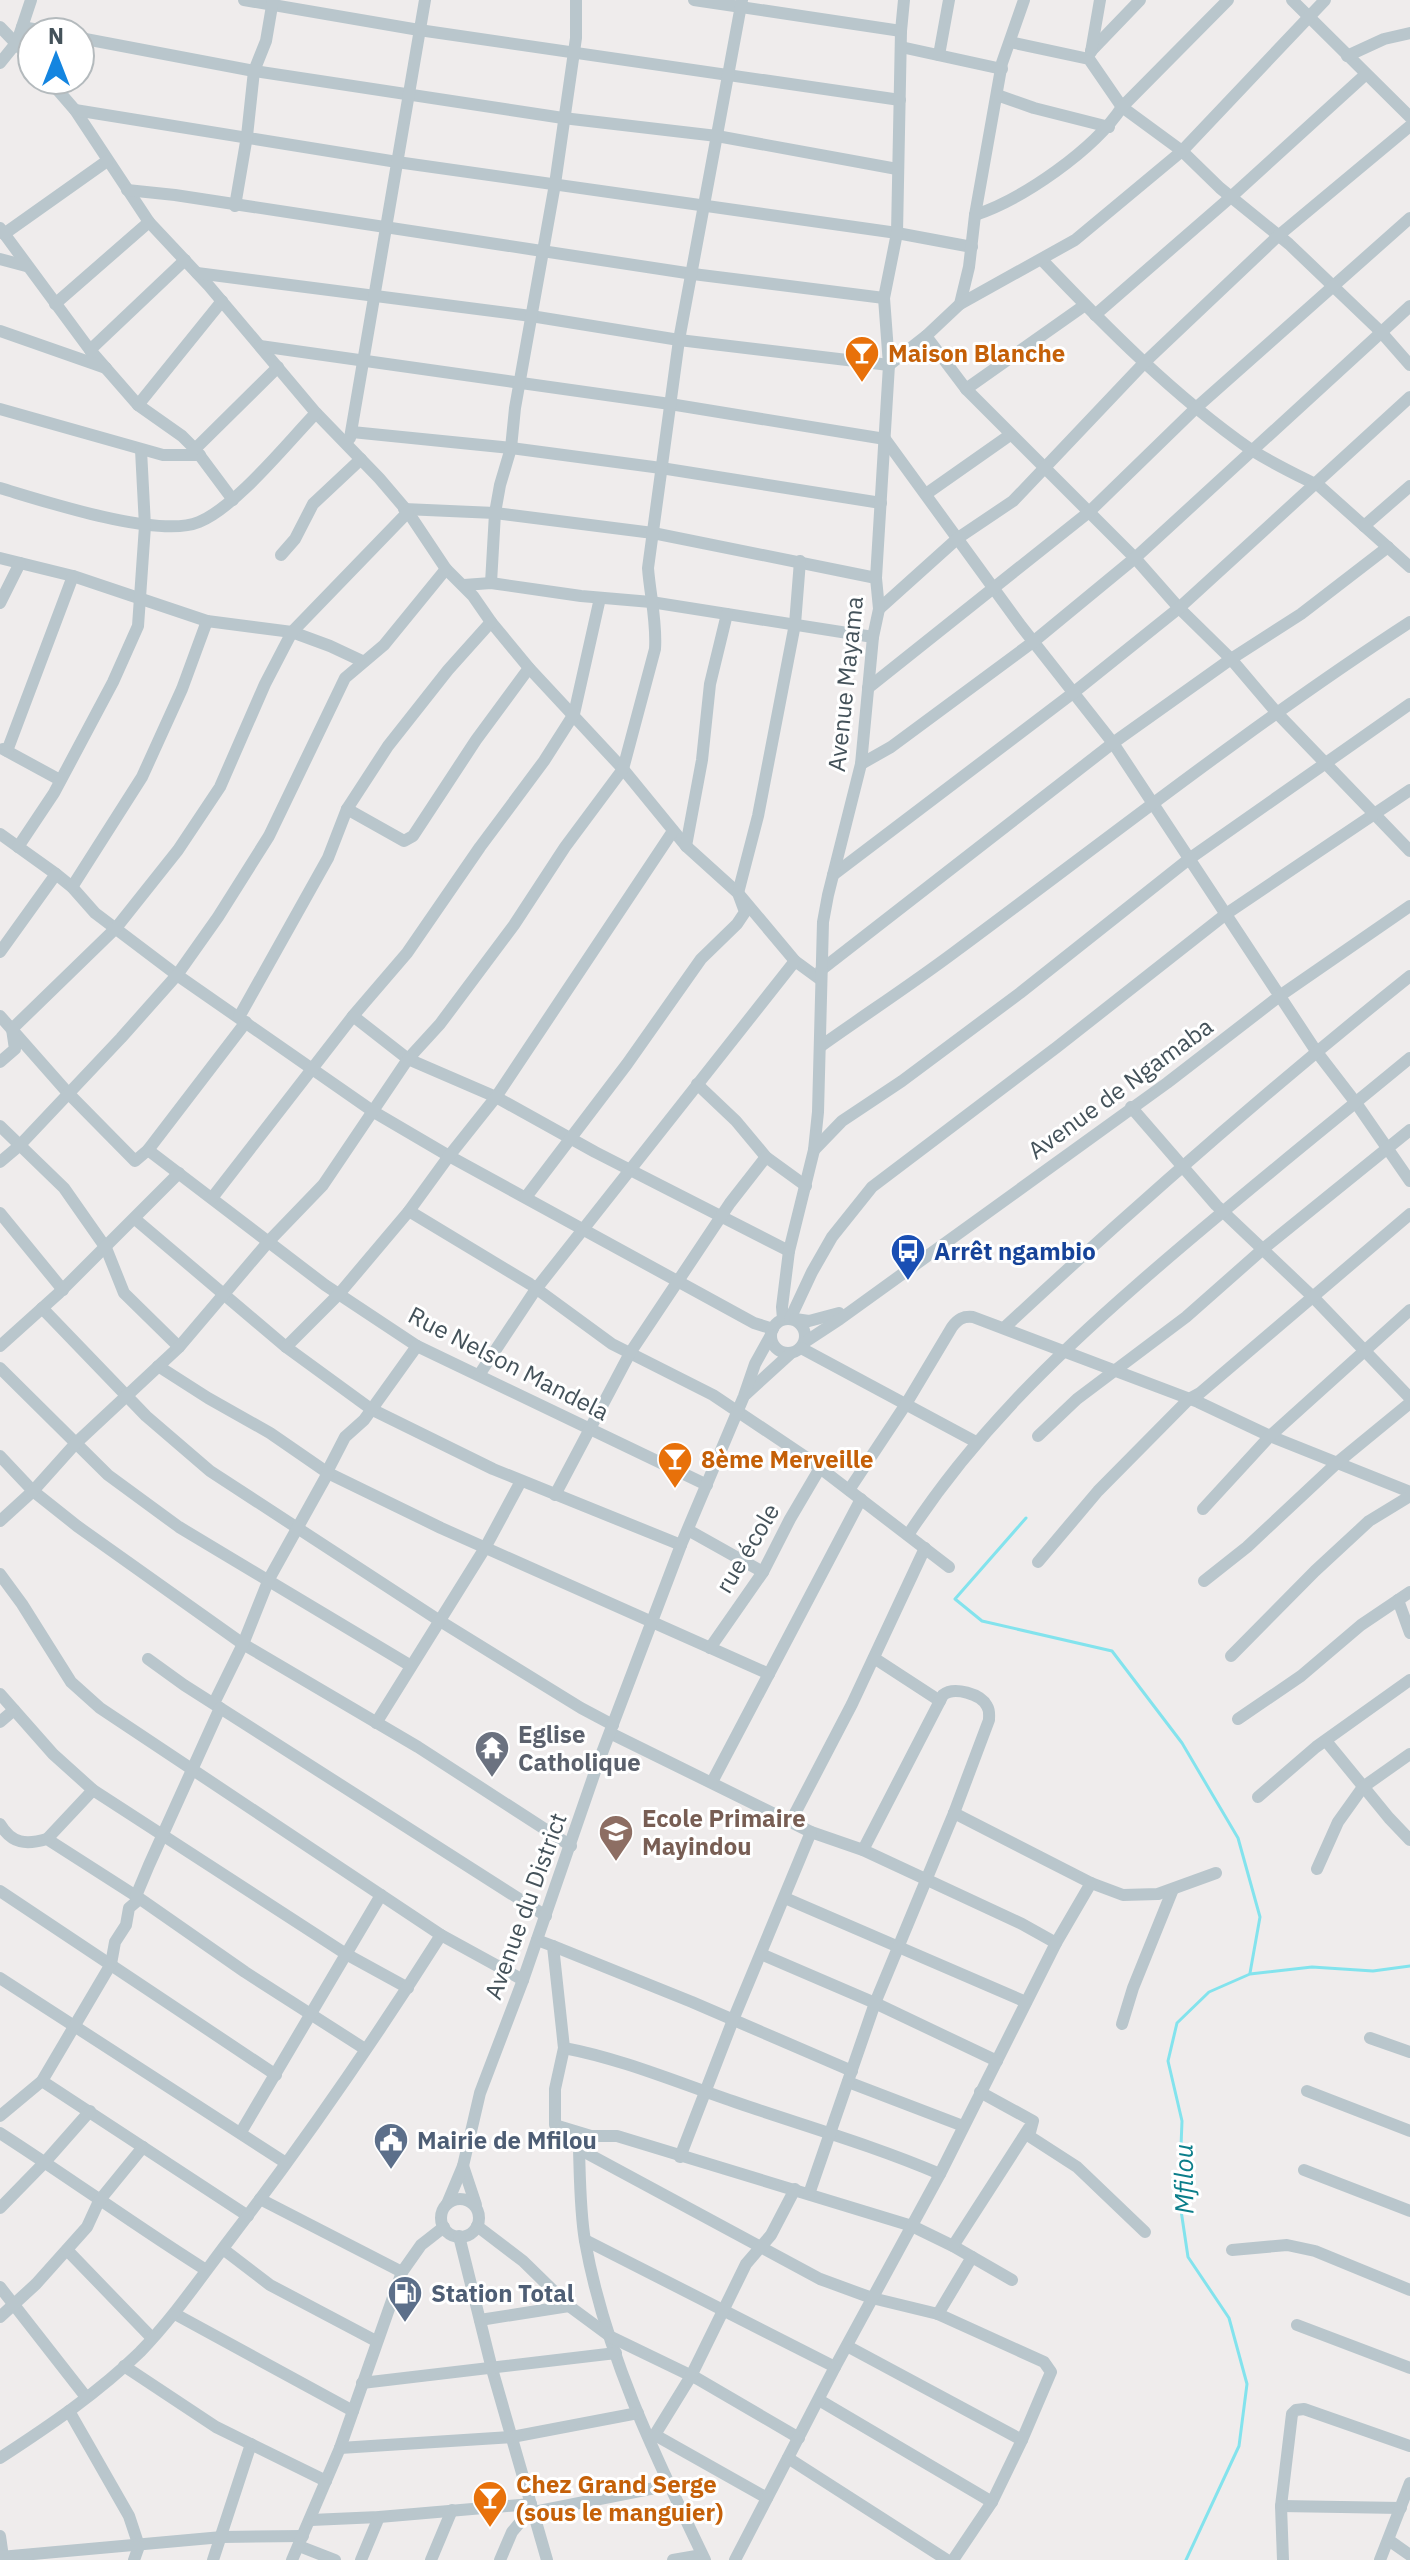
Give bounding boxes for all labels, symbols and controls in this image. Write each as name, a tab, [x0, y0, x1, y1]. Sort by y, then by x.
north arrow	[16, 16, 96, 96]
text: N	[48, 21, 64, 50]
bar icon: Maison Blanche	[843, 334, 881, 384]
place label: Maison Blanche	[888, 337, 1065, 369]
street label: Avenue Mayama	[820, 595, 870, 773]
street label: Avenue de Ngamaba	[1021, 1010, 1219, 1166]
bus stop icon: Arrêt ngambio	[889, 1232, 927, 1282]
place label: Arrêt ngambio	[934, 1235, 1096, 1267]
street label: Rue Nelson Mandela	[403, 1299, 615, 1428]
bar icon: 8ème Merveille	[656, 1440, 694, 1490]
place label: 8ème Merveille	[701, 1443, 873, 1475]
street label: rue école	[708, 1497, 786, 1599]
place label: Eglise Catholique	[518, 1718, 641, 1778]
temple icon: Eglise Catholique	[473, 1729, 511, 1779]
place label: Ecole Primaire Mayindou	[642, 1802, 806, 1862]
street label: Avenue du District	[476, 1808, 574, 2004]
school or university icon: Ecole Primaire Mayindou	[597, 1813, 635, 1863]
public building icon: Mairie de Mfilou	[372, 2121, 410, 2171]
place label: Mairie de Mfilou	[417, 2124, 597, 2156]
water label: Mfilou	[1165, 2143, 1201, 2215]
fuel station icon: Station Total	[386, 2274, 424, 2324]
place label: Station Total	[431, 2277, 574, 2309]
place label: Chez Grand Serge (sous le manguier)	[516, 2468, 723, 2528]
bar icon: Chez Grand Serge (sous le manguier)	[471, 2479, 509, 2529]

